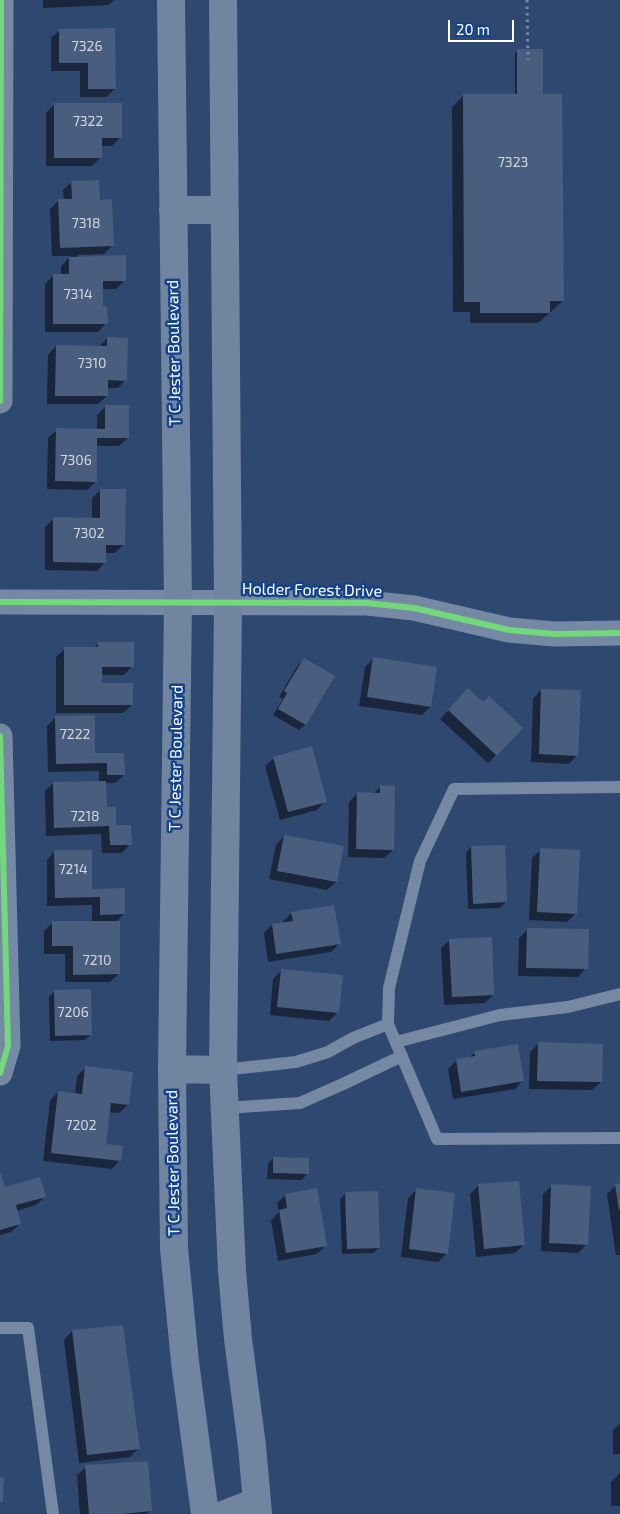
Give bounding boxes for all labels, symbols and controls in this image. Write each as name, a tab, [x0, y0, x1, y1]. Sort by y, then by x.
scale bar	[450, 10, 516, 42]
text: 20 m	[456, 20, 490, 38]
house number: 7326	[72, 38, 102, 54]
house number: 7322	[73, 113, 103, 129]
house number: 7323	[498, 154, 528, 170]
house number: 7318	[71, 215, 101, 231]
street label: T C Jester Boulevard	[163, 280, 185, 426]
house number: 7314	[63, 286, 93, 302]
house number: 7310	[78, 355, 106, 371]
house number: 7306	[60, 452, 92, 468]
house number: 7302	[73, 525, 105, 541]
street label: Holder Forest Drive	[242, 579, 382, 601]
street label: T C Jester Boulevard	[165, 685, 187, 831]
house number: 7222	[60, 726, 90, 742]
house number: 7218	[70, 808, 100, 824]
house number: 7214	[58, 861, 88, 877]
house number: 7210	[82, 952, 112, 968]
house number: 7206	[57, 1004, 89, 1020]
street label: T C Jester Boulevard	[162, 1090, 184, 1236]
house number: 7202	[65, 1117, 97, 1133]

